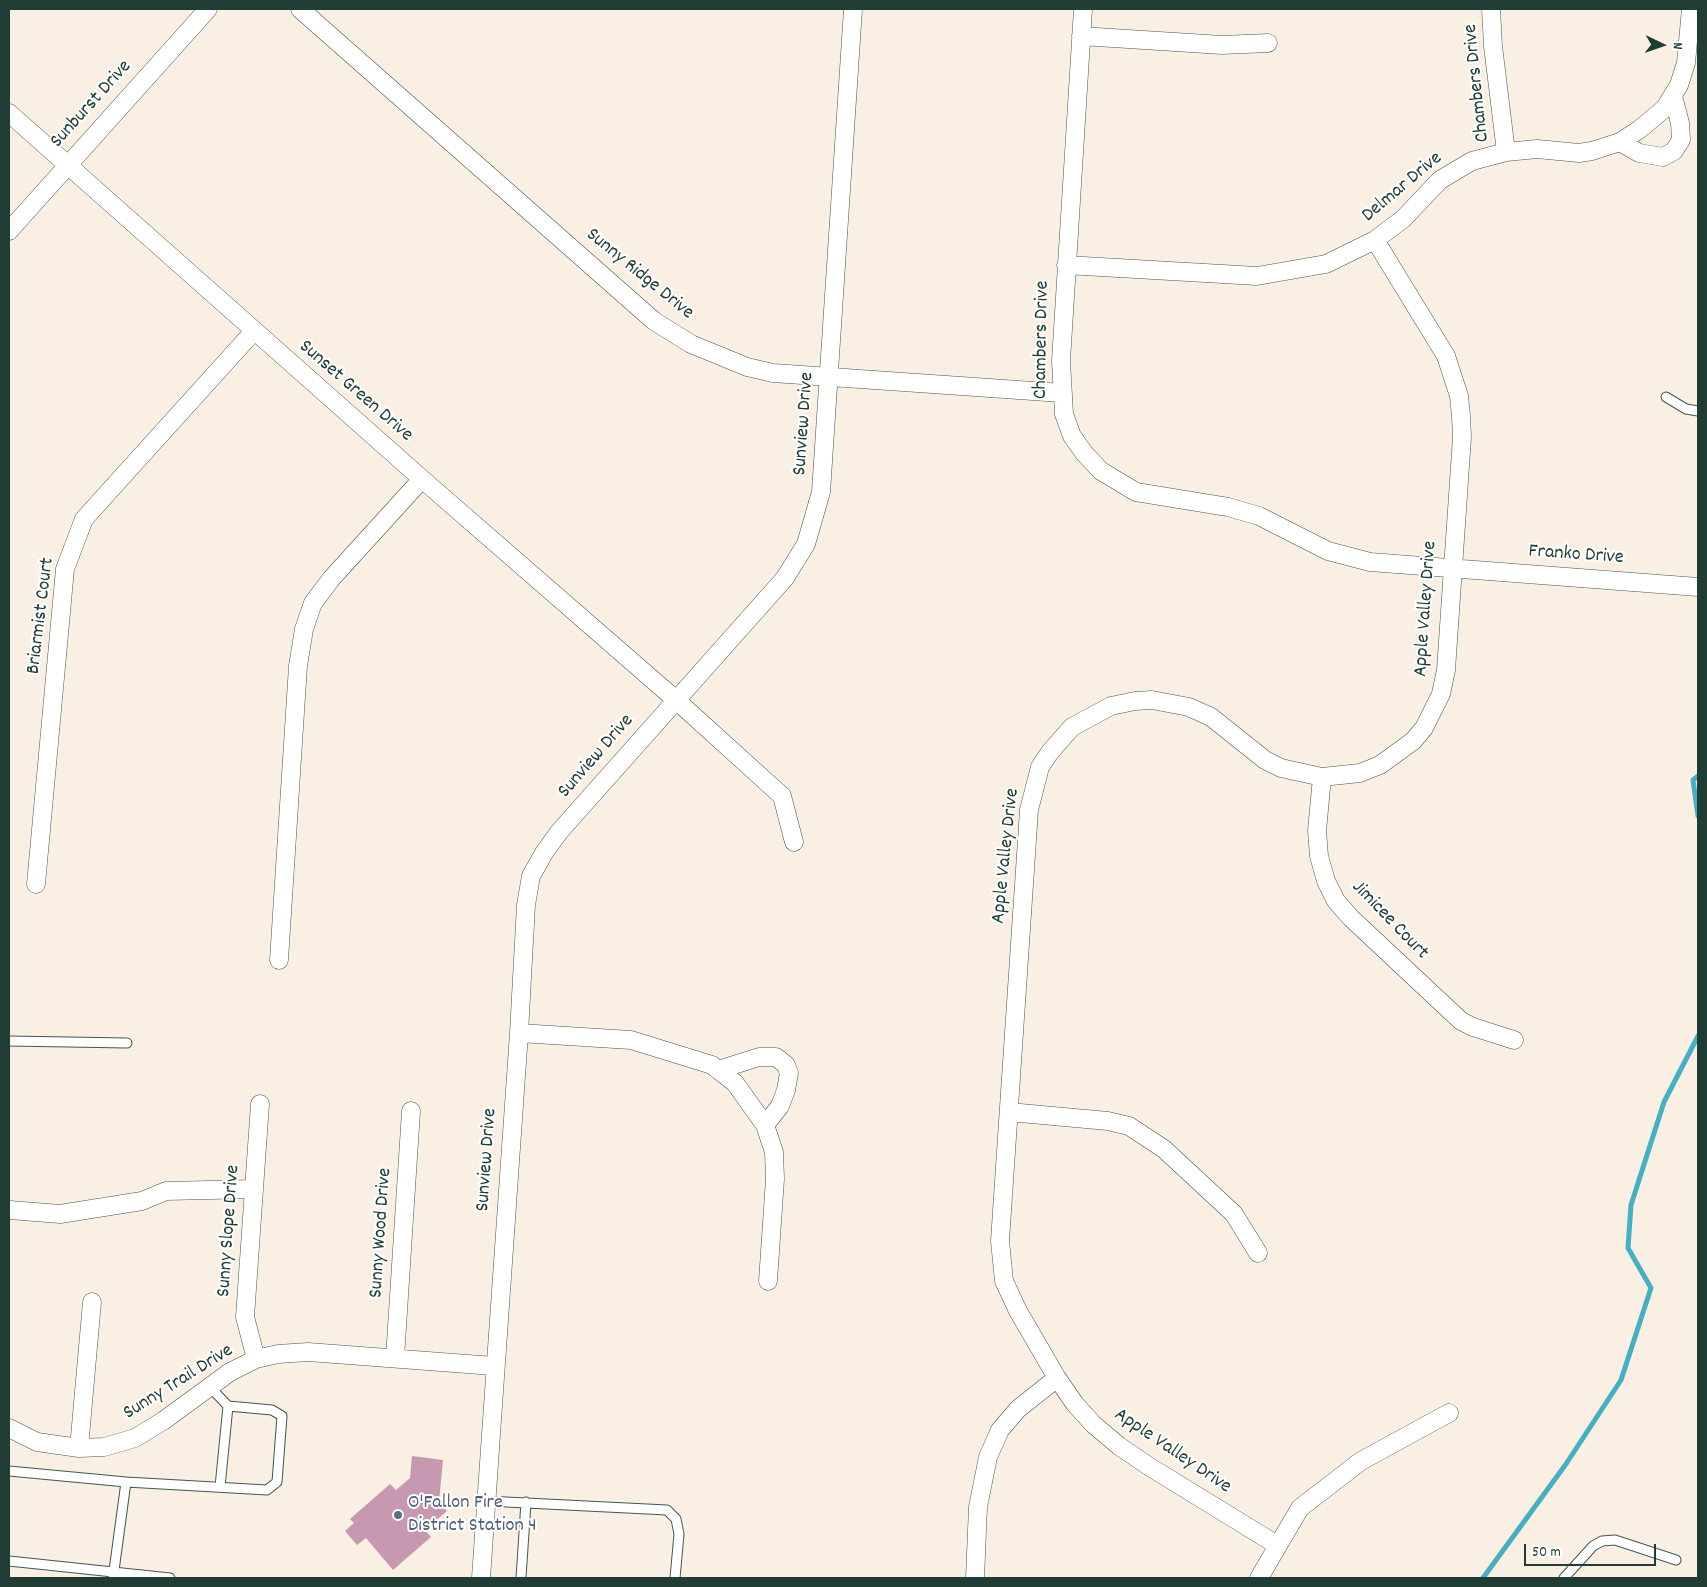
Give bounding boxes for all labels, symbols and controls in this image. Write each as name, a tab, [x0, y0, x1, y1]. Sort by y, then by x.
north arrow	[1637, 20, 1687, 70]
street label: Chambers Drive	[1460, 23, 1496, 143]
text: N	[1667, 42, 1687, 50]
street label: Sunburst Drive	[46, 56, 138, 154]
street label: Delmar Drive	[1358, 147, 1448, 229]
street label: Sunny Ridge Drive	[580, 224, 698, 326]
street label: Chambers Drive	[1030, 281, 1056, 399]
street label: Sunset Green Drive	[293, 336, 417, 448]
street label: Sunview Drive	[789, 372, 821, 476]
street label: Apple Valley Drive	[1410, 540, 1444, 678]
street label: Franko Drive	[1528, 541, 1624, 571]
street label: Briarmist Court	[23, 556, 61, 676]
street label: Sunview Drive	[554, 710, 640, 804]
street label: Apple Valley Drive	[988, 787, 1026, 925]
street label: Jimicee Court	[1345, 876, 1433, 966]
street label: Sunview Drive	[472, 1108, 504, 1212]
street label: Sunny Slope Drive	[213, 1164, 247, 1298]
street label: Sunny Wood Drive	[365, 1167, 399, 1299]
street label: Sunny Trail Drive	[120, 1340, 238, 1426]
street label: Apple Valley Drive	[1109, 1404, 1235, 1500]
place label: O'Fallon Fire District Station 4	[408, 1492, 536, 1539]
marker: O'Fallon Fire District Station 4	[392, 1509, 404, 1521]
scale bar	[1527, 1534, 1660, 1566]
text: 50 m	[1532, 1542, 1561, 1564]

